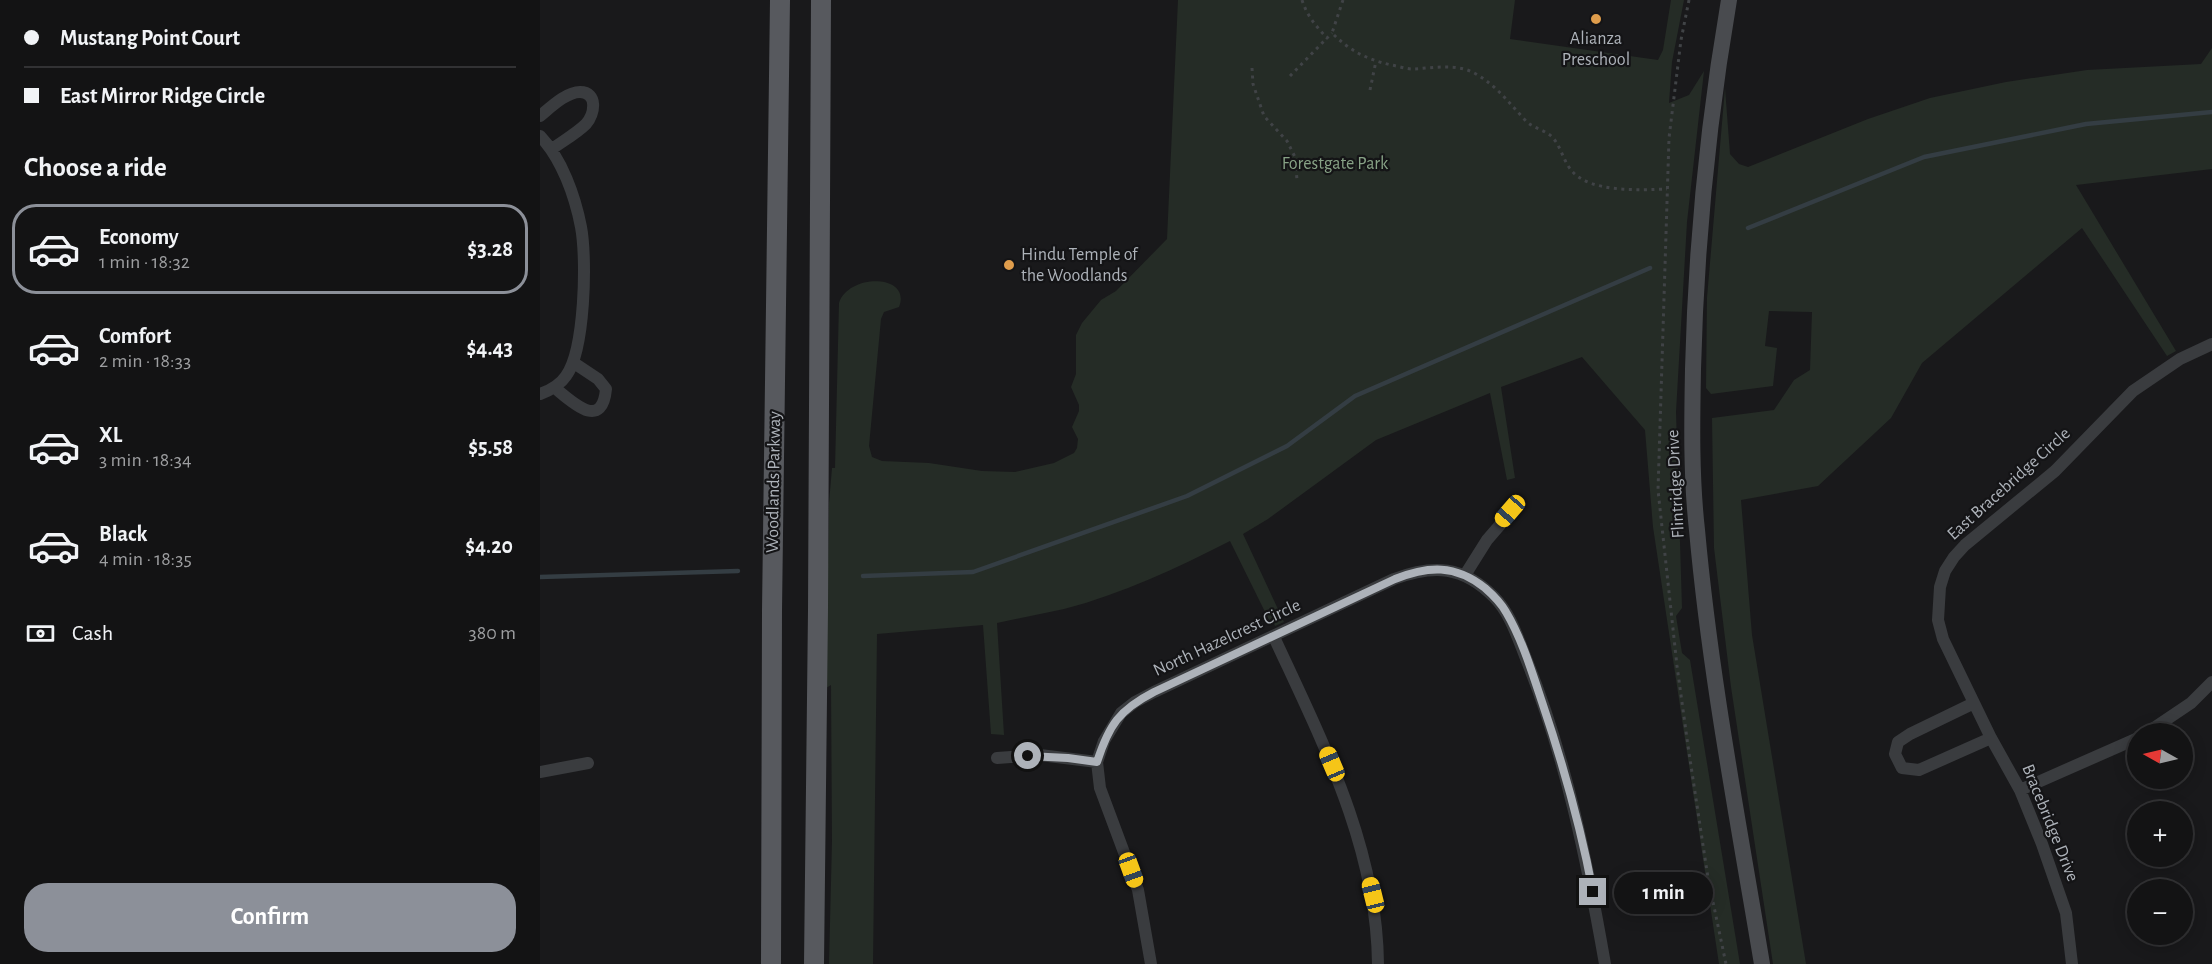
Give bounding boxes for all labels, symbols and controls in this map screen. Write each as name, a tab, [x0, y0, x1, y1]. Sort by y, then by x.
marker: Alianza Preschool	[1589, 12, 1603, 26]
text: Mustang Point Court	[60, 27, 240, 49]
place label: Alianza Preschool	[1562, 30, 1630, 69]
text: East Mirror Ridge Circle	[60, 85, 265, 107]
text: Choose a ride	[24, 154, 167, 181]
park label: Forestgate Park	[1282, 155, 1389, 173]
icon: car	[27, 222, 81, 276]
text: Economy	[99, 226, 179, 248]
text: $3.28	[467, 238, 513, 260]
place label: Hindu Temple of the Woodlands	[1021, 246, 1139, 285]
text: 1 min · 18:32	[99, 252, 190, 272]
marker: Hindu Temple of the Woodlands	[1002, 258, 1016, 272]
icon: car	[27, 321, 81, 375]
text: Comfort	[99, 325, 171, 347]
text: $4.43	[466, 337, 513, 359]
text: 2 min · 18:33	[99, 351, 191, 371]
street label: Woodlands Parkway	[764, 411, 784, 553]
icon: car	[27, 420, 81, 474]
text: XL	[99, 424, 122, 446]
street label: East Bracebridge Circle	[1944, 424, 2074, 544]
street label: Flintridge Drive	[1664, 429, 1688, 539]
text: $5.58	[468, 436, 513, 458]
text: 3 min · 18:34	[99, 450, 192, 470]
car	[1491, 492, 1529, 530]
icon: car	[27, 519, 81, 573]
text: Black	[99, 523, 147, 545]
text: $4.20	[465, 535, 513, 557]
text: 4 min · 18:35	[99, 549, 192, 569]
street label: North Hazelcrest Circle	[1151, 596, 1303, 680]
icon: cash	[24, 617, 57, 650]
text: Cash	[72, 622, 113, 644]
text: 380 m	[468, 623, 516, 643]
north arrow	[2127, 723, 2193, 789]
map controls	[2127, 723, 2193, 945]
route start	[1014, 742, 1041, 769]
car	[1317, 744, 1347, 784]
street label: Bracebridge Drive	[2018, 762, 2082, 884]
button: +	[2127, 801, 2193, 867]
car	[1116, 850, 1146, 890]
callout: 1 min	[1614, 871, 1713, 913]
car	[1360, 875, 1386, 915]
route end	[1579, 878, 1606, 905]
button: −	[2127, 879, 2193, 945]
button: Confirm	[24, 883, 516, 952]
text: 1 min	[1642, 883, 1685, 903]

